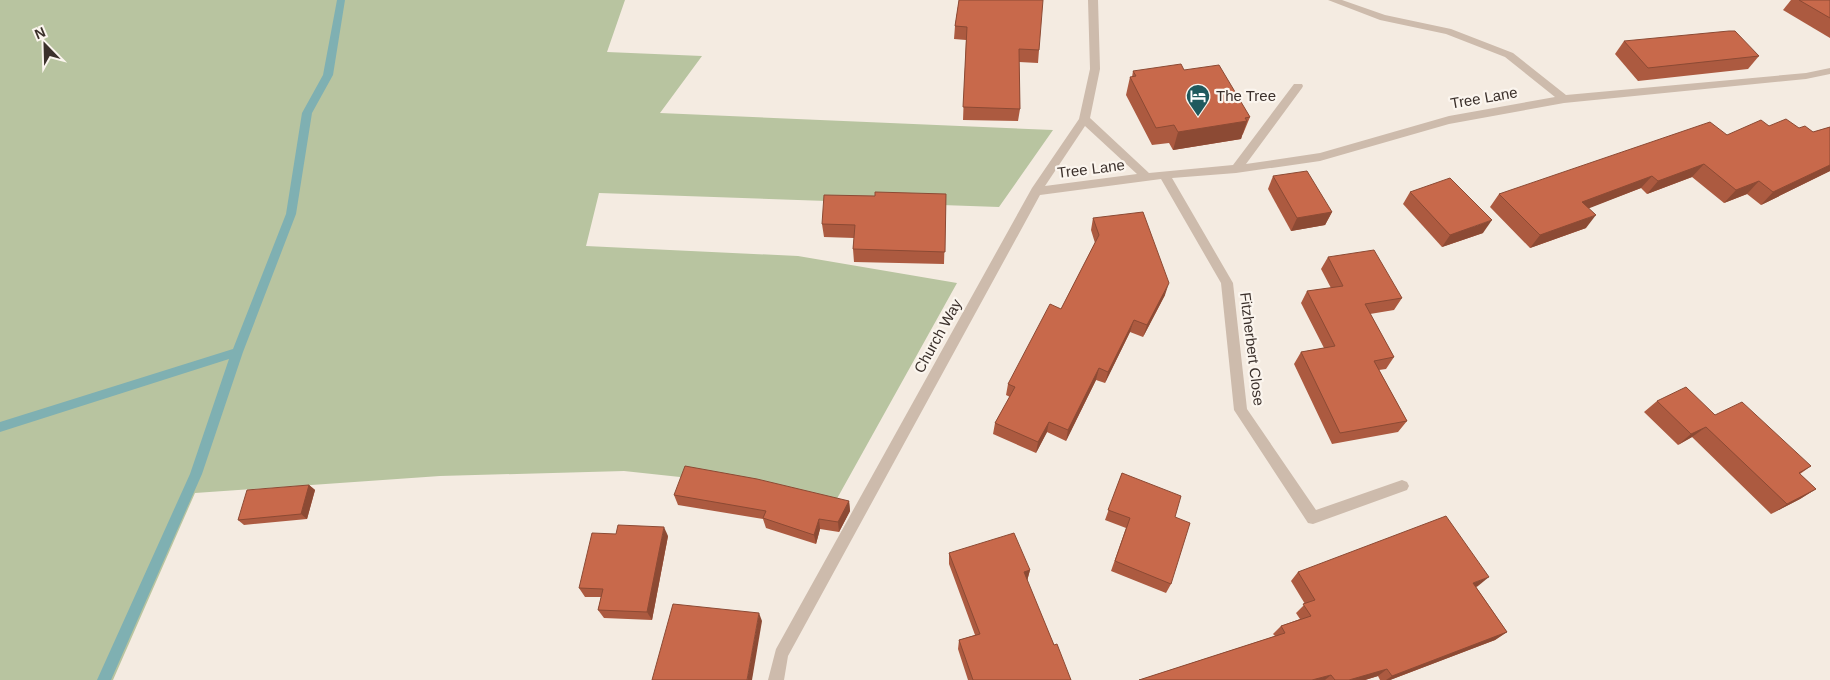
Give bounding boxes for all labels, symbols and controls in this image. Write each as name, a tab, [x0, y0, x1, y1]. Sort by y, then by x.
north arrow	[20, 20, 70, 70]
text: N	[32, 24, 48, 42]
hotel icon: The Tree	[1185, 83, 1211, 117]
street label: Tree Lane	[1449, 83, 1519, 112]
place label: The Tree	[1216, 87, 1276, 104]
street label: Tree Lane	[1056, 156, 1126, 181]
street label: Fitzherbert Close	[1237, 291, 1268, 407]
street label: Church Way	[910, 295, 965, 376]

